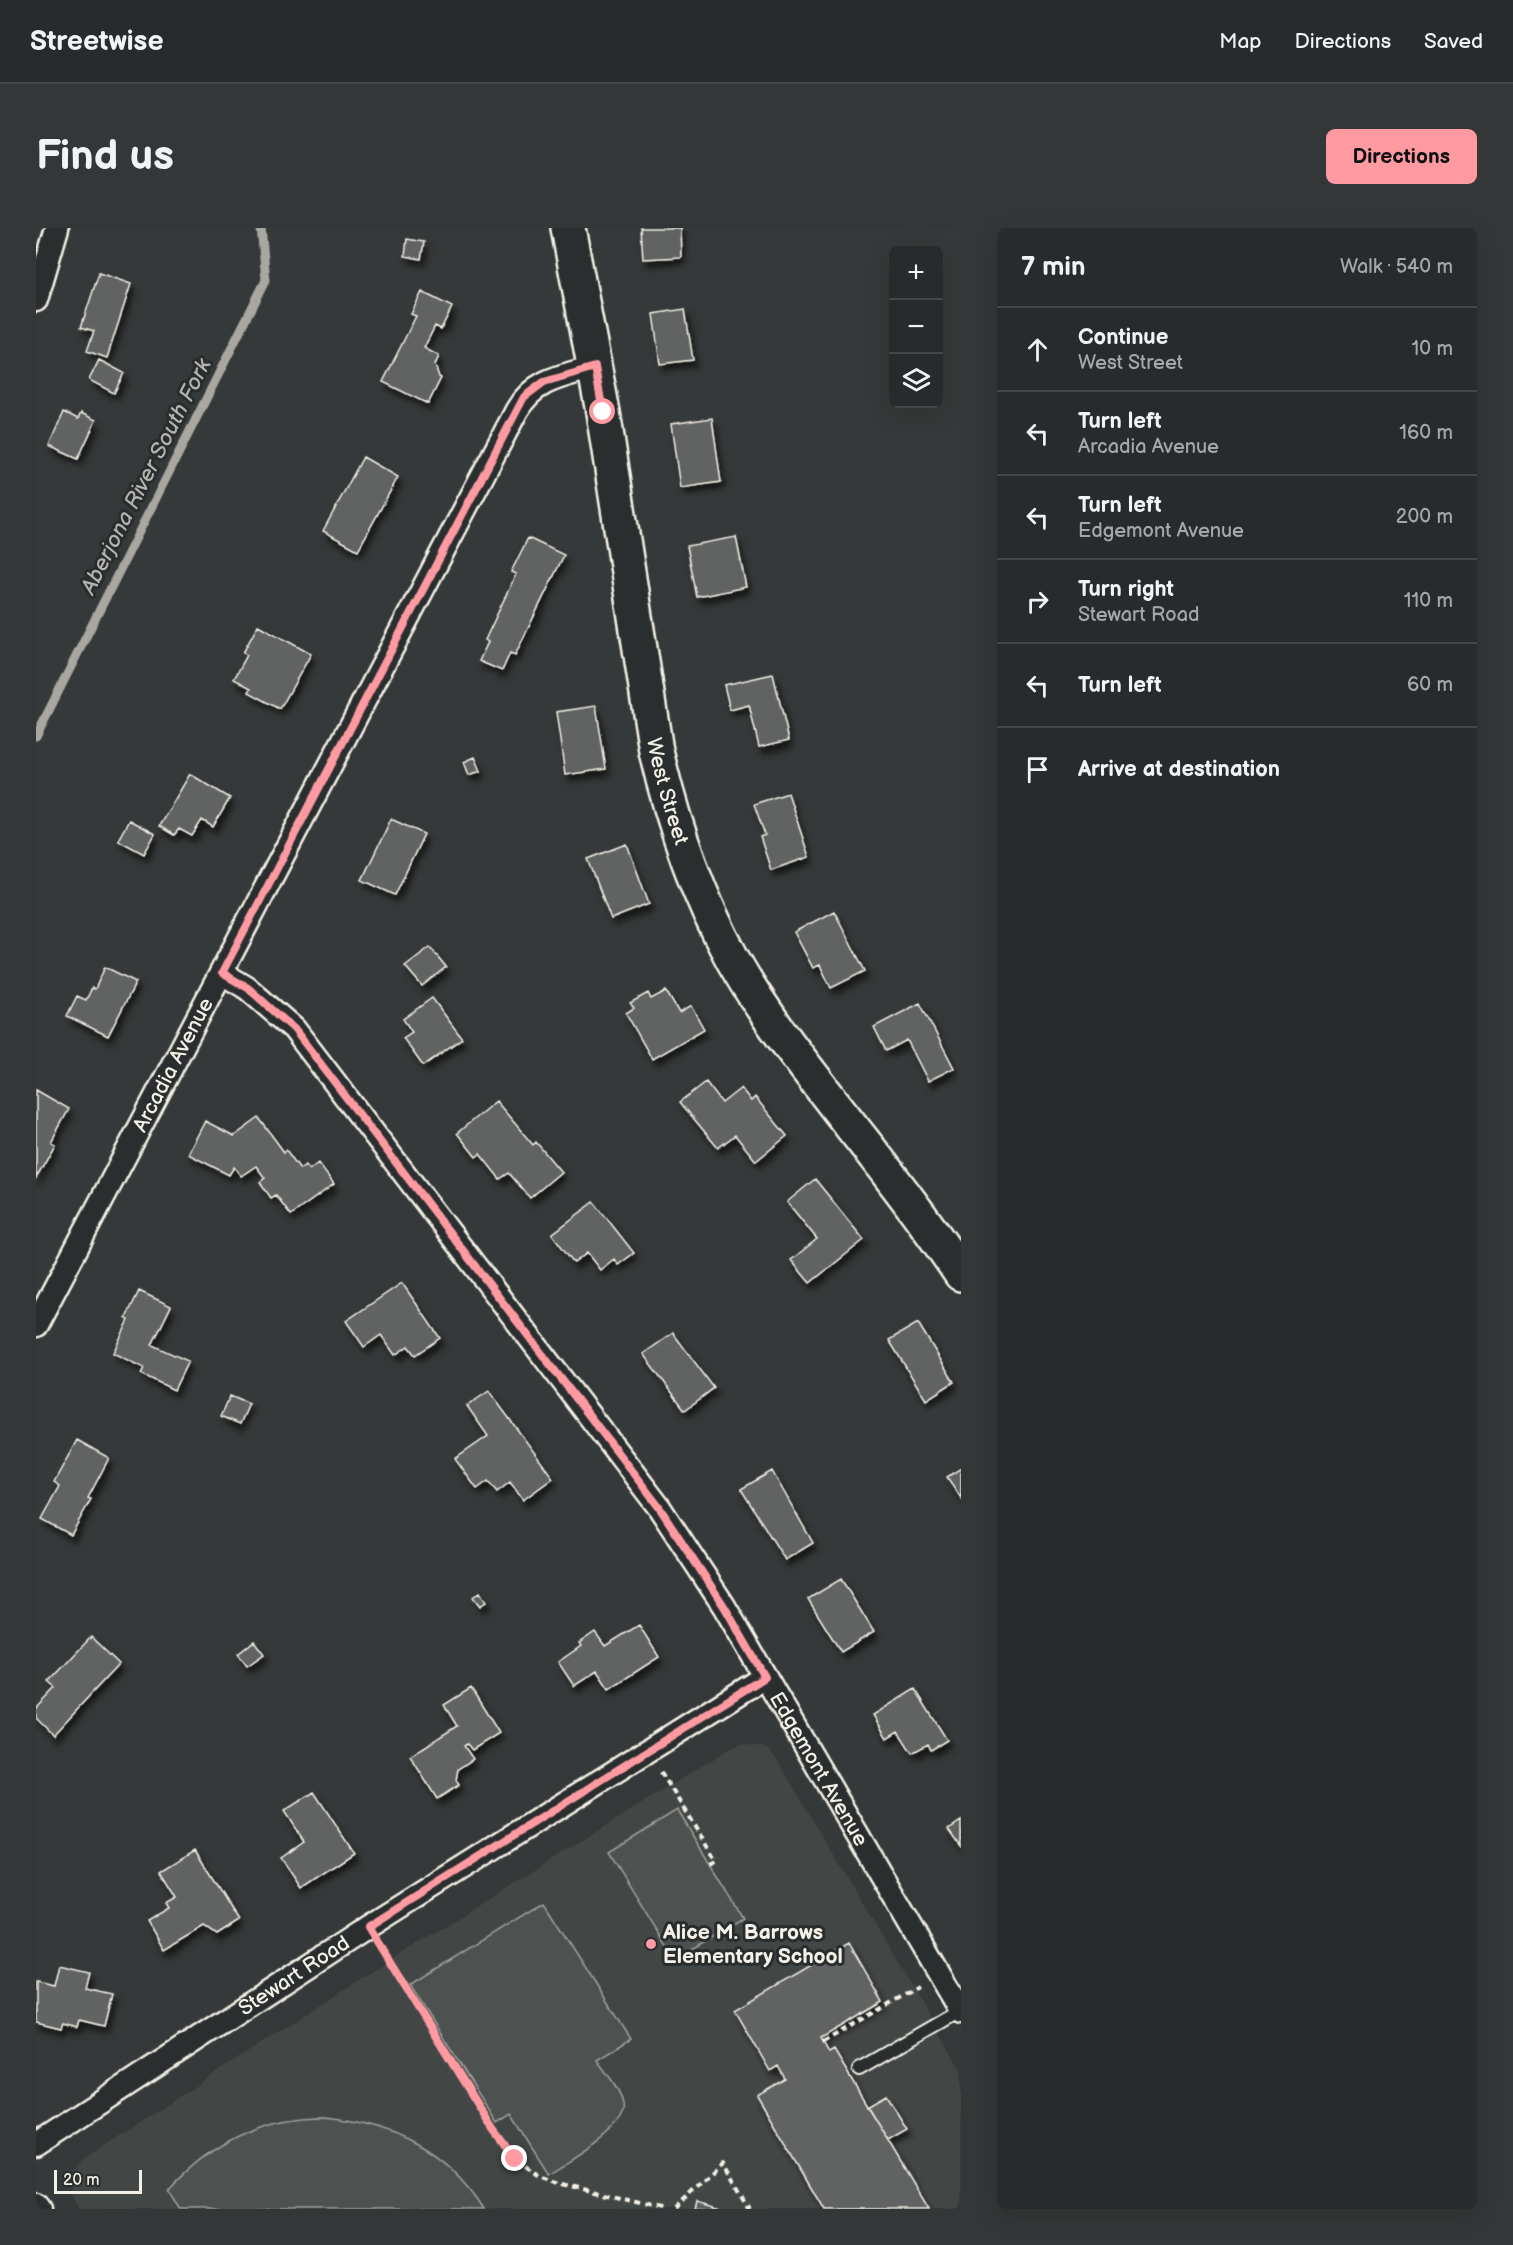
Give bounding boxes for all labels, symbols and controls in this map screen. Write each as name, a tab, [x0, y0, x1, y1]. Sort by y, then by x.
text: Streetwise	[30, 25, 163, 58]
text: Map	[1219, 29, 1262, 54]
text: Directions	[1295, 29, 1391, 54]
text: Saved	[1424, 29, 1483, 54]
button: Directions	[1326, 129, 1477, 184]
text: Find us	[36, 131, 174, 182]
map controls	[889, 246, 943, 408]
button: +	[889, 246, 943, 300]
text: 7 min	[1021, 252, 1085, 283]
text: Walk · 540 m	[1340, 255, 1453, 279]
button: −	[889, 300, 943, 354]
text: Continue	[1078, 324, 1168, 351]
icon: ahead	[1021, 333, 1054, 366]
text: 10 m	[1412, 337, 1453, 361]
text: West Street	[1078, 351, 1183, 375]
water label: Aberjona River South Fork	[75, 353, 218, 600]
button: layers	[889, 354, 943, 408]
route start	[589, 398, 615, 424]
text: Turn left	[1078, 408, 1162, 435]
icon: left	[1021, 417, 1054, 450]
text: 160 m	[1399, 421, 1453, 445]
text: Arcadia Avenue	[1078, 435, 1219, 459]
text: Turn left	[1078, 492, 1162, 519]
icon: left	[1021, 501, 1054, 534]
text: 200 m	[1396, 505, 1453, 529]
text: Edgemont Avenue	[1078, 519, 1244, 543]
text: Turn right	[1078, 576, 1174, 603]
icon: right	[1021, 585, 1054, 618]
text: 110 m	[1404, 589, 1453, 613]
text: Stewart Road	[1078, 603, 1199, 627]
icon: left	[1021, 669, 1054, 702]
text: Turn left	[1078, 672, 1162, 699]
text: 60 m	[1407, 673, 1453, 697]
street label: West Street	[641, 736, 694, 849]
icon: arrive	[1021, 753, 1054, 786]
text: Arrive at destination	[1078, 756, 1280, 783]
street label: Arcadia Avenue	[128, 994, 219, 1136]
street label: Edgemont Avenue	[764, 1688, 873, 1851]
place label: Alice M. Barrows Elementary School	[662, 1920, 843, 1969]
street label: Stewart Road	[234, 1931, 354, 2021]
marker: Alice M. Barrows Elementary School	[644, 1937, 658, 1951]
route end	[501, 2145, 527, 2171]
scale bar	[54, 2167, 142, 2194]
text: 20 m	[63, 2171, 99, 2190]

